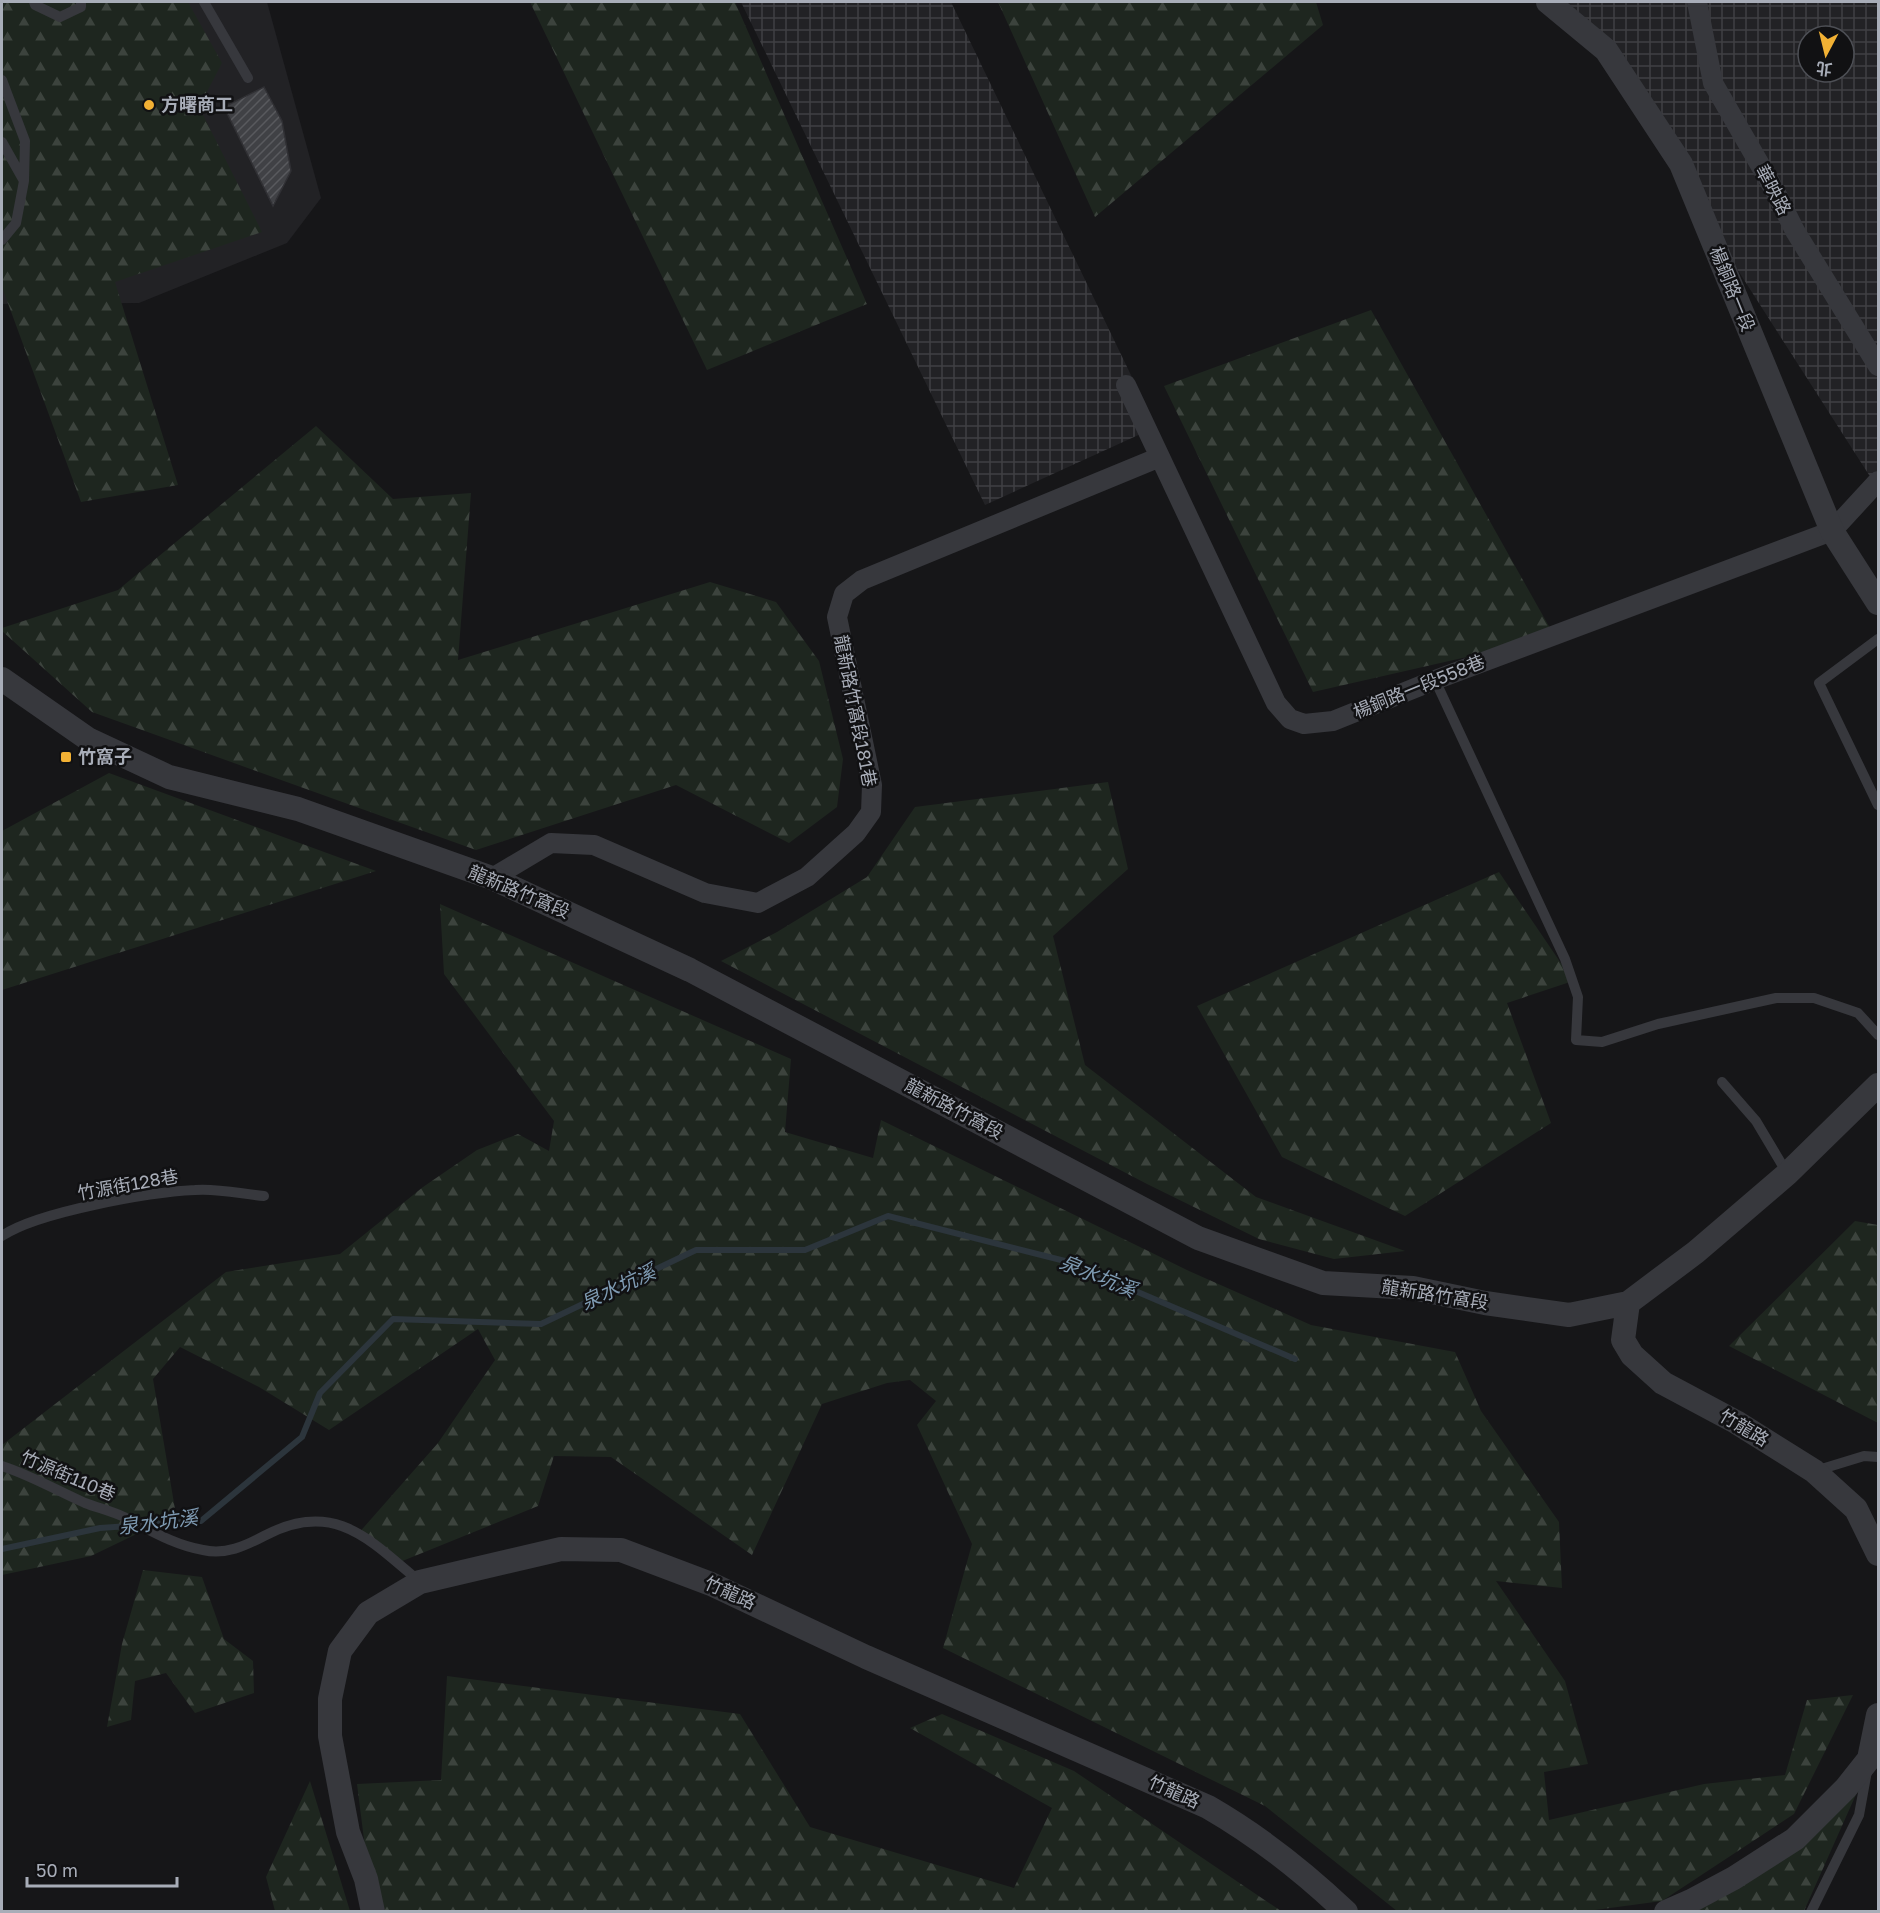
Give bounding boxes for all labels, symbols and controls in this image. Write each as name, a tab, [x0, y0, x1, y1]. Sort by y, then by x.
north arrow	[1796, 24, 1856, 84]
text: 北	[1815, 58, 1833, 80]
place label: 方曙商工	[161, 93, 233, 115]
marker: 方曙商工	[142, 98, 156, 112]
street label: 華映路	[1751, 161, 1796, 219]
street label: 楊銅路一段	[1706, 243, 1760, 334]
street label: 龍新路竹窩段181巷	[830, 633, 882, 789]
street label: 楊銅路一段558巷	[1350, 650, 1488, 722]
place label: 竹窩子	[78, 745, 132, 767]
marker: 竹窩子	[59, 750, 73, 764]
street label: 龍新路竹窩段	[465, 860, 573, 922]
street label: 龍新路竹窩段	[902, 1073, 1007, 1143]
street label: 竹源街128巷	[76, 1164, 180, 1204]
water label: 泉水坑溪	[1057, 1249, 1143, 1302]
water label: 泉水坑溪	[576, 1257, 662, 1314]
street label: 龍新路竹窩段	[1380, 1275, 1490, 1313]
street label: 竹龍路	[1716, 1404, 1773, 1450]
street label: 竹源街110巷	[18, 1445, 119, 1505]
water label: 泉水坑溪	[117, 1504, 202, 1538]
street label: 竹龍路	[701, 1571, 760, 1613]
street label: 竹龍路	[1145, 1770, 1204, 1812]
scale bar	[27, 1850, 177, 1888]
text: 50 m	[36, 1859, 78, 1881]

